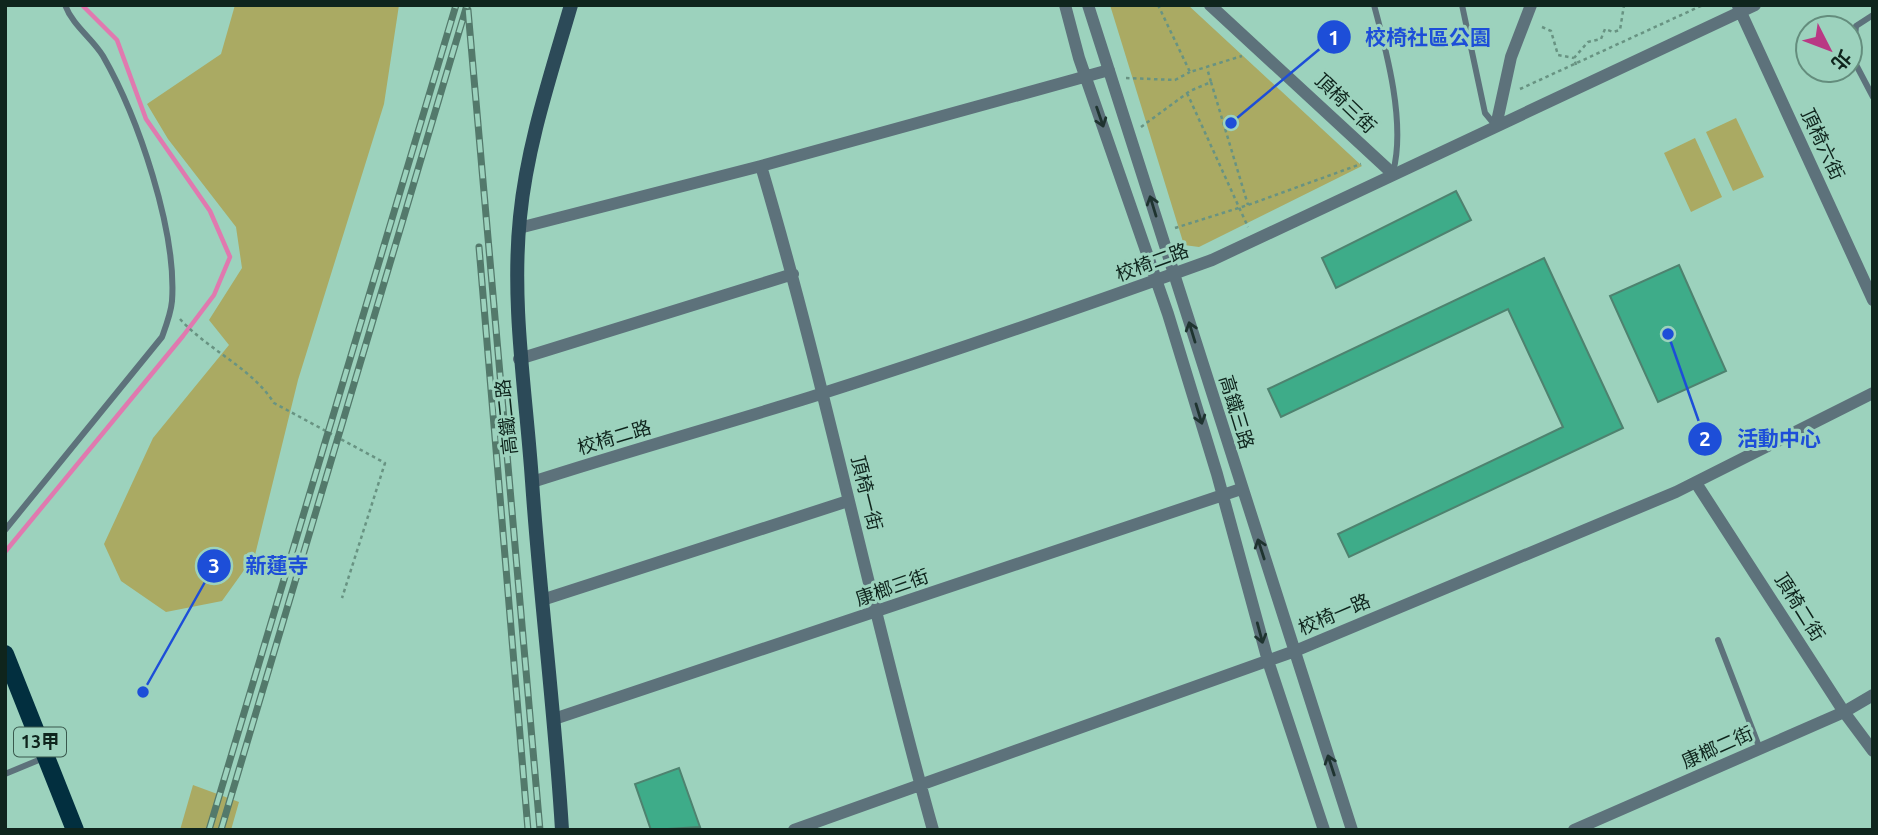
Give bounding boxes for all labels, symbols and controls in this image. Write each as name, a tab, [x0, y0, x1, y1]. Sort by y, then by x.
north arrow	[1794, 14, 1864, 84]
callout: 校椅社區公園	[1316, 16, 1505, 58]
text: 1	[1328, 25, 1340, 49]
text: 校椅社區公園	[1365, 25, 1491, 49]
text: 北	[1827, 46, 1856, 75]
street label: 頂椅三街	[1311, 69, 1381, 137]
one-way arrow	[1095, 105, 1107, 127]
street label: 頂椅六街	[1797, 105, 1849, 183]
one-way arrow	[1145, 196, 1158, 218]
street label: 校椅二路	[1113, 239, 1191, 285]
one-way arrow	[1185, 321, 1197, 343]
street label: 高鐵三路	[1215, 372, 1259, 452]
street label: 高鐵二路	[491, 378, 521, 456]
one-way arrow	[1194, 403, 1206, 425]
street label: 校椅二路	[574, 415, 654, 459]
callout: 活動中心	[1688, 418, 1835, 460]
text: 2	[1699, 426, 1711, 450]
text: 活動中心	[1737, 426, 1821, 450]
street label: 頂椅一街	[847, 453, 887, 533]
one-way arrow	[1254, 538, 1266, 560]
callout: 新蓮寺	[196, 545, 322, 587]
text: 3	[208, 553, 220, 577]
text: 新蓮寺	[246, 553, 309, 577]
street label: 康榔三街	[852, 564, 932, 610]
street label: 頂椅二街	[1771, 569, 1829, 645]
street label: 校椅一路	[1295, 589, 1373, 639]
one-way arrow	[1254, 622, 1267, 644]
street label: 康榔二街	[1678, 721, 1756, 773]
road number: 13甲	[14, 728, 66, 756]
one-way arrow	[1324, 754, 1337, 776]

